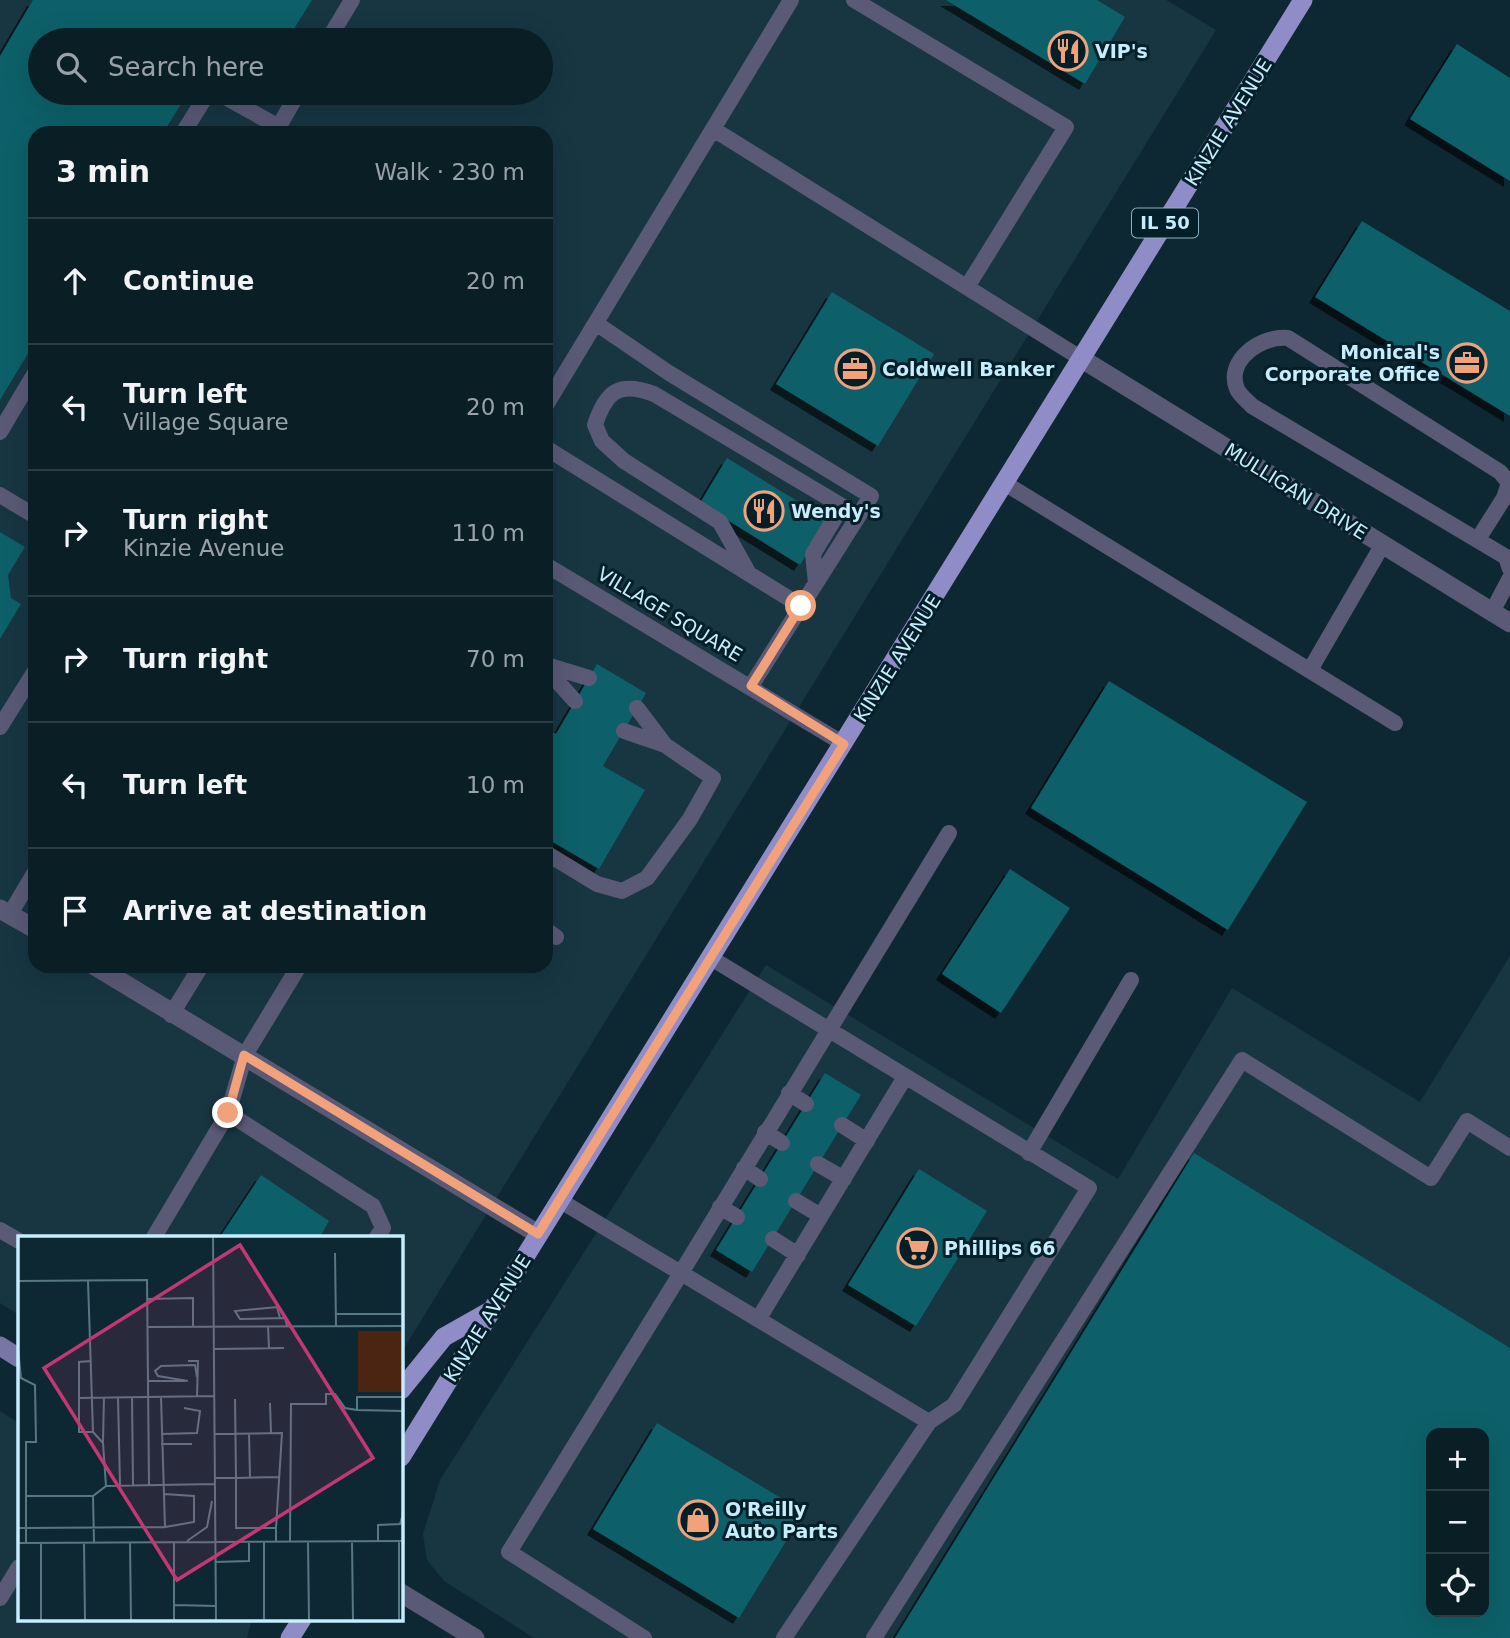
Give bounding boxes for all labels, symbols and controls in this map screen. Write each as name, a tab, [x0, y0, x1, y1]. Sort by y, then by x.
search box	[28, 28, 553, 105]
restaurant icon: VIP's	[1047, 30, 1089, 72]
place label: VIP's	[1095, 40, 1148, 62]
icon: search	[52, 48, 90, 86]
text: Search here	[108, 52, 264, 82]
street label: KINZIE AVENUE	[1180, 54, 1276, 190]
text: 3 min	[56, 154, 150, 189]
text: Walk · 230 m	[374, 159, 525, 185]
road number: IL 50	[1132, 208, 1198, 238]
icon: ahead	[56, 262, 94, 300]
text: Continue	[123, 266, 254, 296]
text: 20 m	[466, 268, 525, 294]
place label: Monical's Corporate Office	[1265, 341, 1440, 385]
office icon: Monical's Corporate Office	[1446, 342, 1488, 384]
office icon: Coldwell Banker	[834, 348, 876, 390]
place label: Coldwell Banker	[882, 358, 1055, 380]
text: Turn left	[123, 379, 247, 409]
icon: left	[56, 388, 94, 426]
text: 20 m	[466, 394, 525, 420]
text: Village Square	[123, 409, 289, 435]
street label: MULLIGAN DRIVE	[1221, 438, 1371, 544]
restaurant icon: Wendy's	[743, 490, 785, 532]
place label: Wendy's	[791, 500, 881, 522]
text: Turn right	[123, 505, 268, 535]
icon: right	[56, 514, 94, 552]
text: 110 m	[451, 520, 525, 546]
text: Kinzie Avenue	[123, 535, 284, 561]
street label: VILLAGE SQUARE	[594, 562, 746, 666]
route start	[785, 590, 816, 621]
street label: KINZIE AVENUE	[849, 590, 945, 726]
icon: right	[56, 640, 94, 678]
text: Turn right	[123, 644, 268, 674]
text: 70 m	[466, 646, 525, 672]
icon: left	[56, 766, 94, 804]
text: Turn left	[123, 770, 247, 800]
text: 10 m	[466, 772, 525, 798]
icon: arrive	[56, 892, 94, 930]
text: Arrive at destination	[123, 896, 427, 926]
route end	[212, 1097, 243, 1128]
supermarket icon: Phillips 66	[896, 1227, 938, 1269]
inset map	[18, 1236, 402, 1620]
place label: Phillips 66	[944, 1237, 1055, 1259]
street label: KINZIE AVENUE	[439, 1250, 535, 1386]
map controls	[1426, 1428, 1489, 1617]
button: +	[1426, 1428, 1489, 1491]
button: −	[1426, 1491, 1489, 1554]
place label: O'Reilly Auto Parts	[725, 1498, 838, 1542]
shop icon: O'Reilly Auto Parts	[677, 1499, 719, 1541]
button: locate	[1426, 1554, 1489, 1617]

